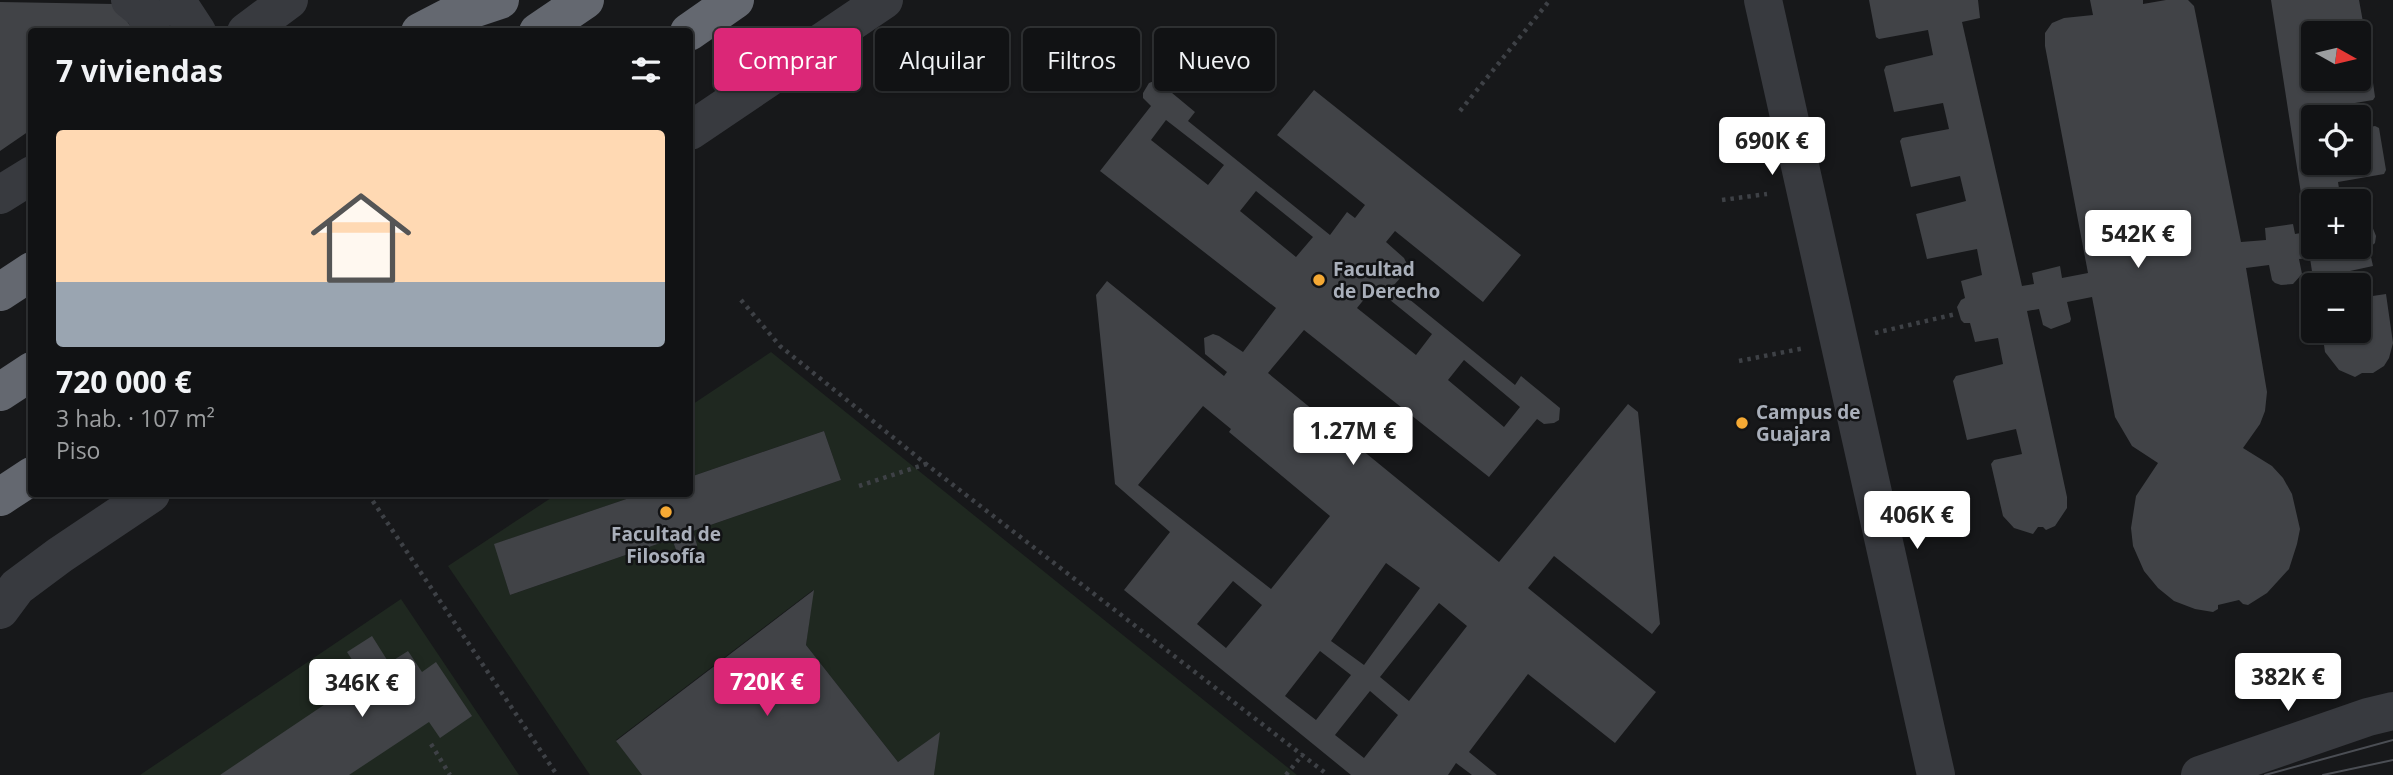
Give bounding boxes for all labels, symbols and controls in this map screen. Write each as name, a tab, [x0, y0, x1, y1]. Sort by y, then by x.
north arrow	[2301, 21, 2371, 91]
map controls	[2301, 21, 2371, 343]
chip: Comprar	[714, 28, 861, 91]
chip: Alquilar	[875, 28, 1009, 91]
chip: Filtros	[1023, 28, 1140, 91]
chip: Nuevo	[1154, 28, 1275, 91]
text: 7 viviendas	[56, 50, 223, 91]
icon: filters	[627, 51, 665, 89]
button: locate	[2301, 105, 2371, 175]
pin: 690K €	[1715, 118, 1829, 177]
text: 690K €	[1735, 124, 1809, 156]
icon: home	[298, 175, 424, 301]
button: +	[2301, 189, 2371, 259]
pin: 542K €	[2081, 210, 2195, 270]
text: 542K €	[2101, 217, 2175, 249]
place label: Facultad de Derecho	[1333, 256, 1440, 304]
marker: Facultad de Derecho	[1311, 272, 1327, 288]
button: −	[2301, 273, 2371, 343]
text: 720 000 €	[56, 361, 192, 402]
place label: Campus de Guajara	[1756, 399, 1860, 447]
text: 3 hab. · 107 m²	[56, 402, 215, 434]
pin: 1.27M €	[1288, 407, 1418, 467]
text: 1.27M €	[1310, 414, 1396, 446]
marker: Campus de Guajara	[1734, 415, 1750, 431]
text: Piso	[56, 434, 100, 466]
pin: 406K €	[1860, 491, 1974, 551]
text: 406K €	[1880, 498, 1954, 530]
marker: Facultad de Filosofía	[658, 504, 674, 520]
place label: Facultad de Filosofía	[611, 521, 721, 569]
pin: 382K €	[2231, 654, 2345, 713]
pin: 720K €	[710, 658, 824, 718]
pin: 346K €	[305, 660, 419, 719]
text: 382K €	[2251, 660, 2325, 692]
text: 720K €	[730, 665, 804, 697]
text: 346K €	[325, 666, 399, 698]

